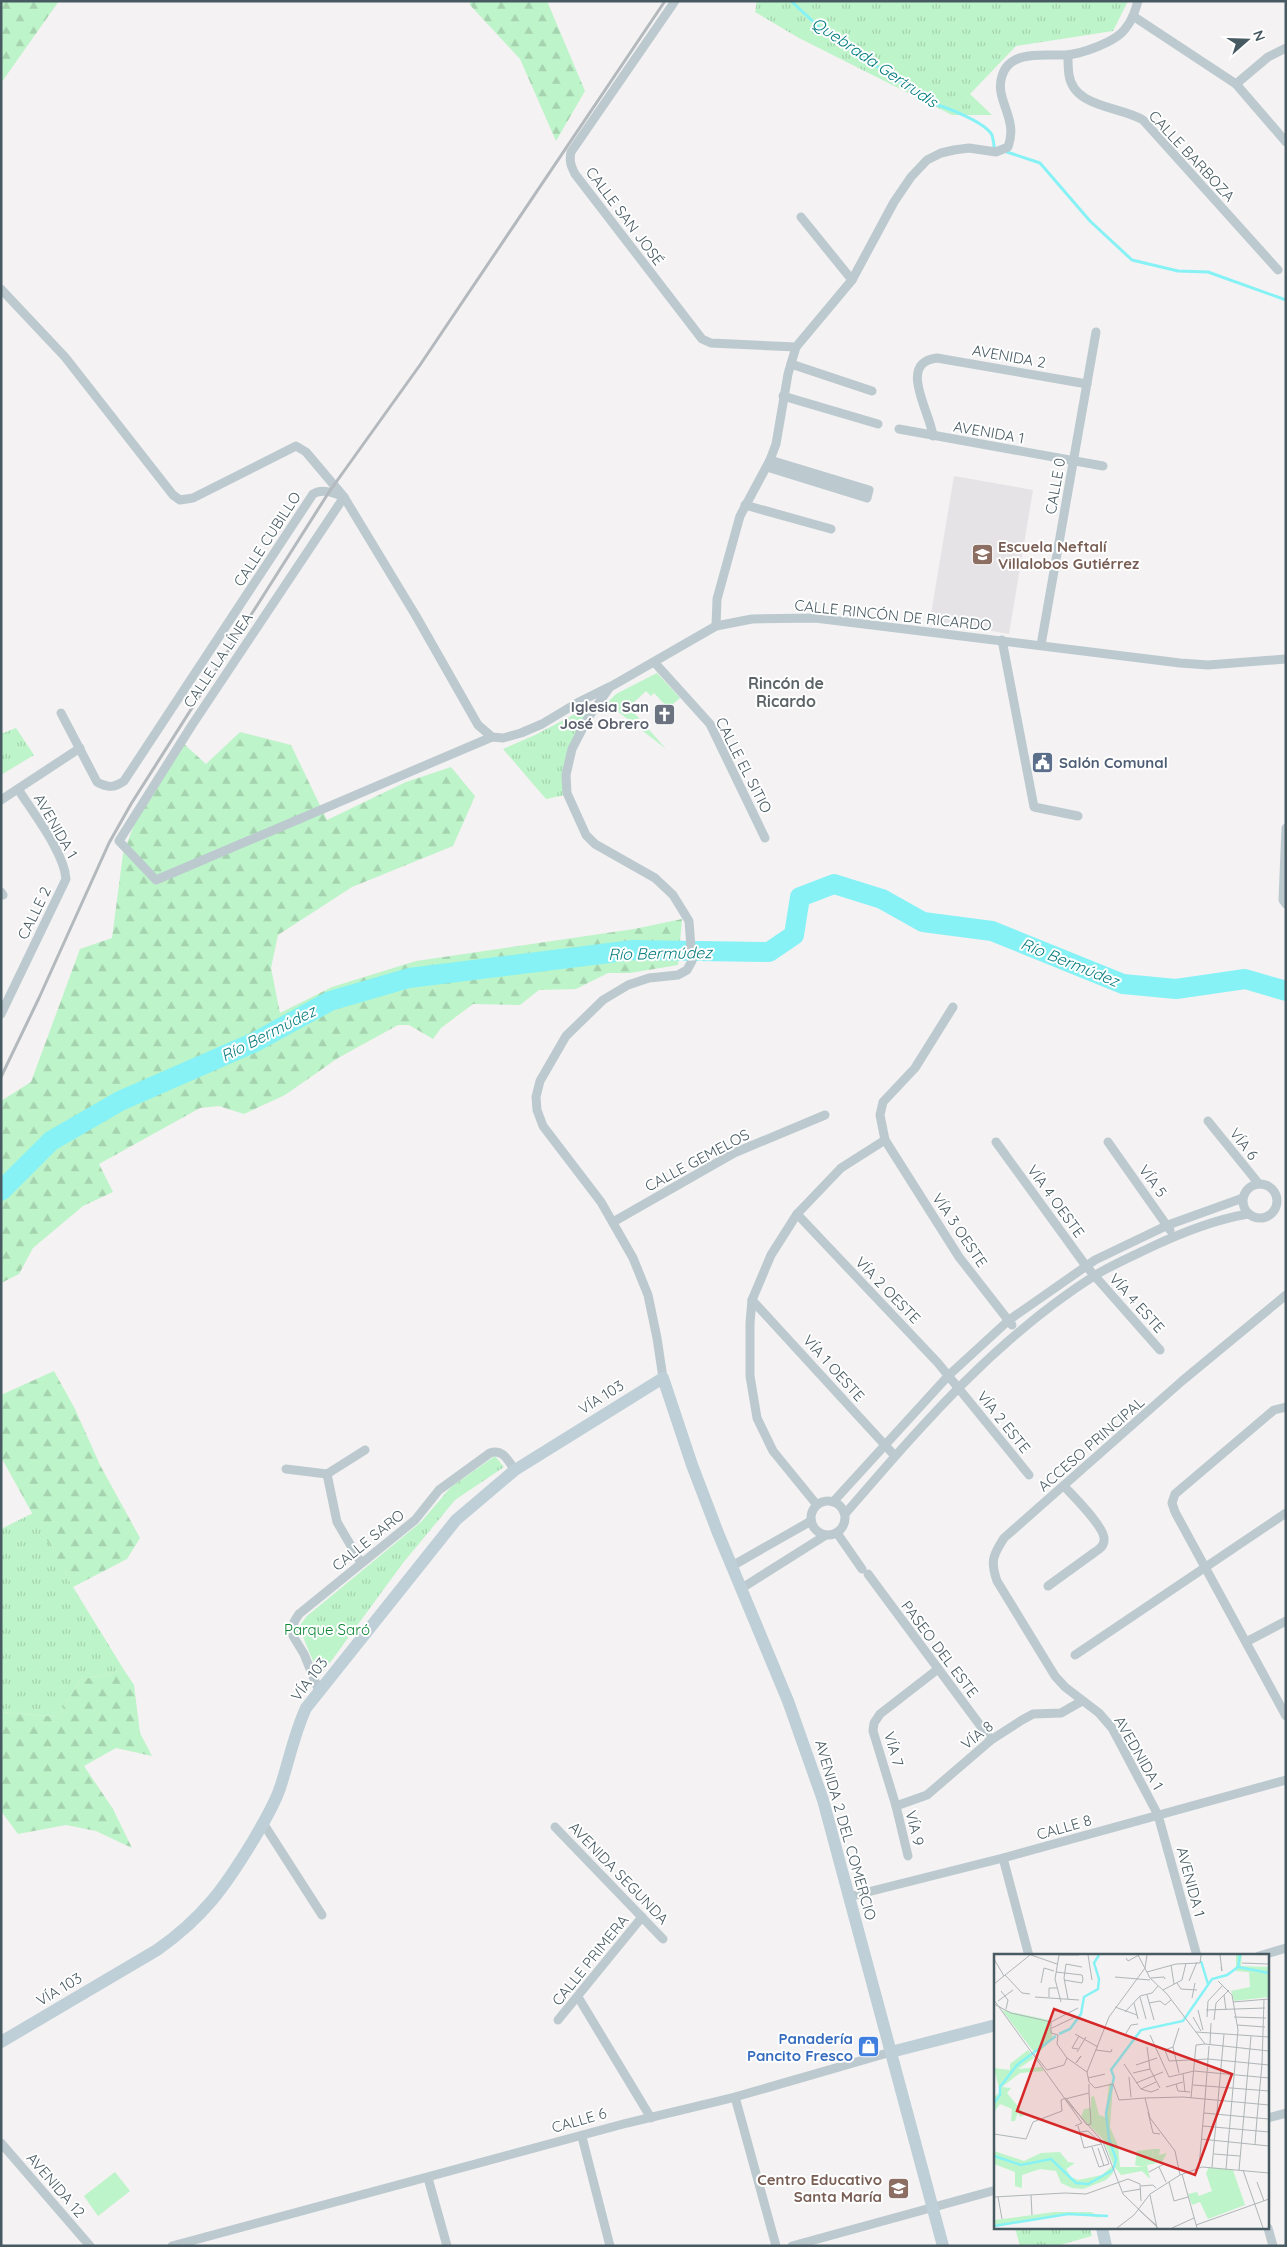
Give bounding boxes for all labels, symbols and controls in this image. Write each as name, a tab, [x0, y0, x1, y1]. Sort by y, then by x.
water label: Quebrada Gertrudis	[808, 13, 943, 112]
north arrow	[1222, 15, 1272, 65]
text: N	[1249, 28, 1269, 43]
street label: CALLE BARBOZA	[1145, 106, 1239, 206]
street label: CALLE SAN JOSÉ	[582, 163, 668, 269]
street label: AVENIDA 2	[971, 340, 1047, 372]
street label: AVENIDA 1	[952, 416, 1026, 448]
street label: CALLE 0	[1041, 456, 1069, 516]
street label: CALLE CUBILLO	[229, 488, 305, 590]
place label: Escuela Neftalí Villalobos Gutiérrez	[998, 537, 1139, 573]
school or university icon: Escuela Neftalí Villalobos Gutiérrez	[970, 543, 994, 567]
street label: CALLE RINCÓN DE RICARDO	[793, 595, 993, 635]
street label: CALLE LA LÍNEA	[179, 609, 257, 711]
district label: Rincón de Ricardo	[748, 673, 824, 711]
place label: Iglesia San José Obrero	[560, 697, 649, 733]
church icon: Iglesia San José Obrero	[653, 703, 677, 727]
street label: CALLE EL SITIO	[712, 714, 776, 816]
public building icon: Salón Comunal	[1031, 750, 1055, 774]
place label: Salón Comunal	[1059, 753, 1168, 772]
street label: AVENIDA 1	[30, 790, 82, 862]
street label: CALLE 2	[13, 883, 55, 943]
water label: Río Bermúdez	[1018, 933, 1123, 991]
water label: Río Bermúdez	[608, 942, 713, 964]
water label: Río Bermúdez	[217, 1000, 320, 1065]
street label: CALLE GEMELOS	[641, 1124, 753, 1196]
street label: VÍA 6	[1226, 1124, 1262, 1164]
street label: VÍA 4 OESTE	[1023, 1161, 1089, 1241]
street label: VÍA 5	[1135, 1161, 1171, 1201]
street label: VÍA 3 OESTE	[928, 1189, 992, 1271]
street label: VÍA 2 OESTE	[851, 1252, 925, 1328]
street label: VÍA 4 ESTE	[1105, 1269, 1169, 1337]
street label: VÍA 1 OESTE	[799, 1331, 869, 1405]
street label: VÍA 103	[575, 1376, 627, 1418]
street label: VÍA 2 ESTE	[973, 1387, 1035, 1457]
street label: ACCESO PRINCIPAL	[1034, 1393, 1148, 1495]
street label: CALLE SARO	[328, 1505, 408, 1575]
street label: PASEO DEL ESTE	[897, 1597, 983, 1701]
park label: Parque Saró	[284, 1620, 370, 1639]
street label: VÍA 103	[286, 1653, 332, 1705]
street label: AVEDNIDA 1	[1110, 1713, 1168, 1793]
street label: VÍA 8	[957, 1717, 997, 1753]
street label: VÍA 7	[880, 1729, 908, 1769]
street label: AVENIDA 2 DEL COMERCIO	[811, 1738, 881, 1922]
street label: VÍA 9	[901, 1808, 929, 1848]
street label: CALLE 8	[1034, 1810, 1094, 1844]
street label: AVENIDA SEGUNDA	[565, 1818, 673, 1929]
street label: AVENIDA 1	[1173, 1845, 1209, 1919]
street label: CALLE PRIMERA	[548, 1910, 633, 2009]
inset map	[994, 1954, 1270, 2230]
street label: VÍA 103	[33, 1968, 85, 2010]
place label: Panadería Pancito Fresco	[747, 2029, 853, 2065]
shop icon: Panadería Pancito Fresco	[857, 2035, 881, 2059]
street label: CALLE 6	[549, 2103, 609, 2137]
street label: AVENIDA 12	[23, 2149, 89, 2221]
place label: Centro Educativo Santa María	[757, 2170, 882, 2206]
school or university icon: Centro Educativo Santa María	[886, 2176, 910, 2200]

